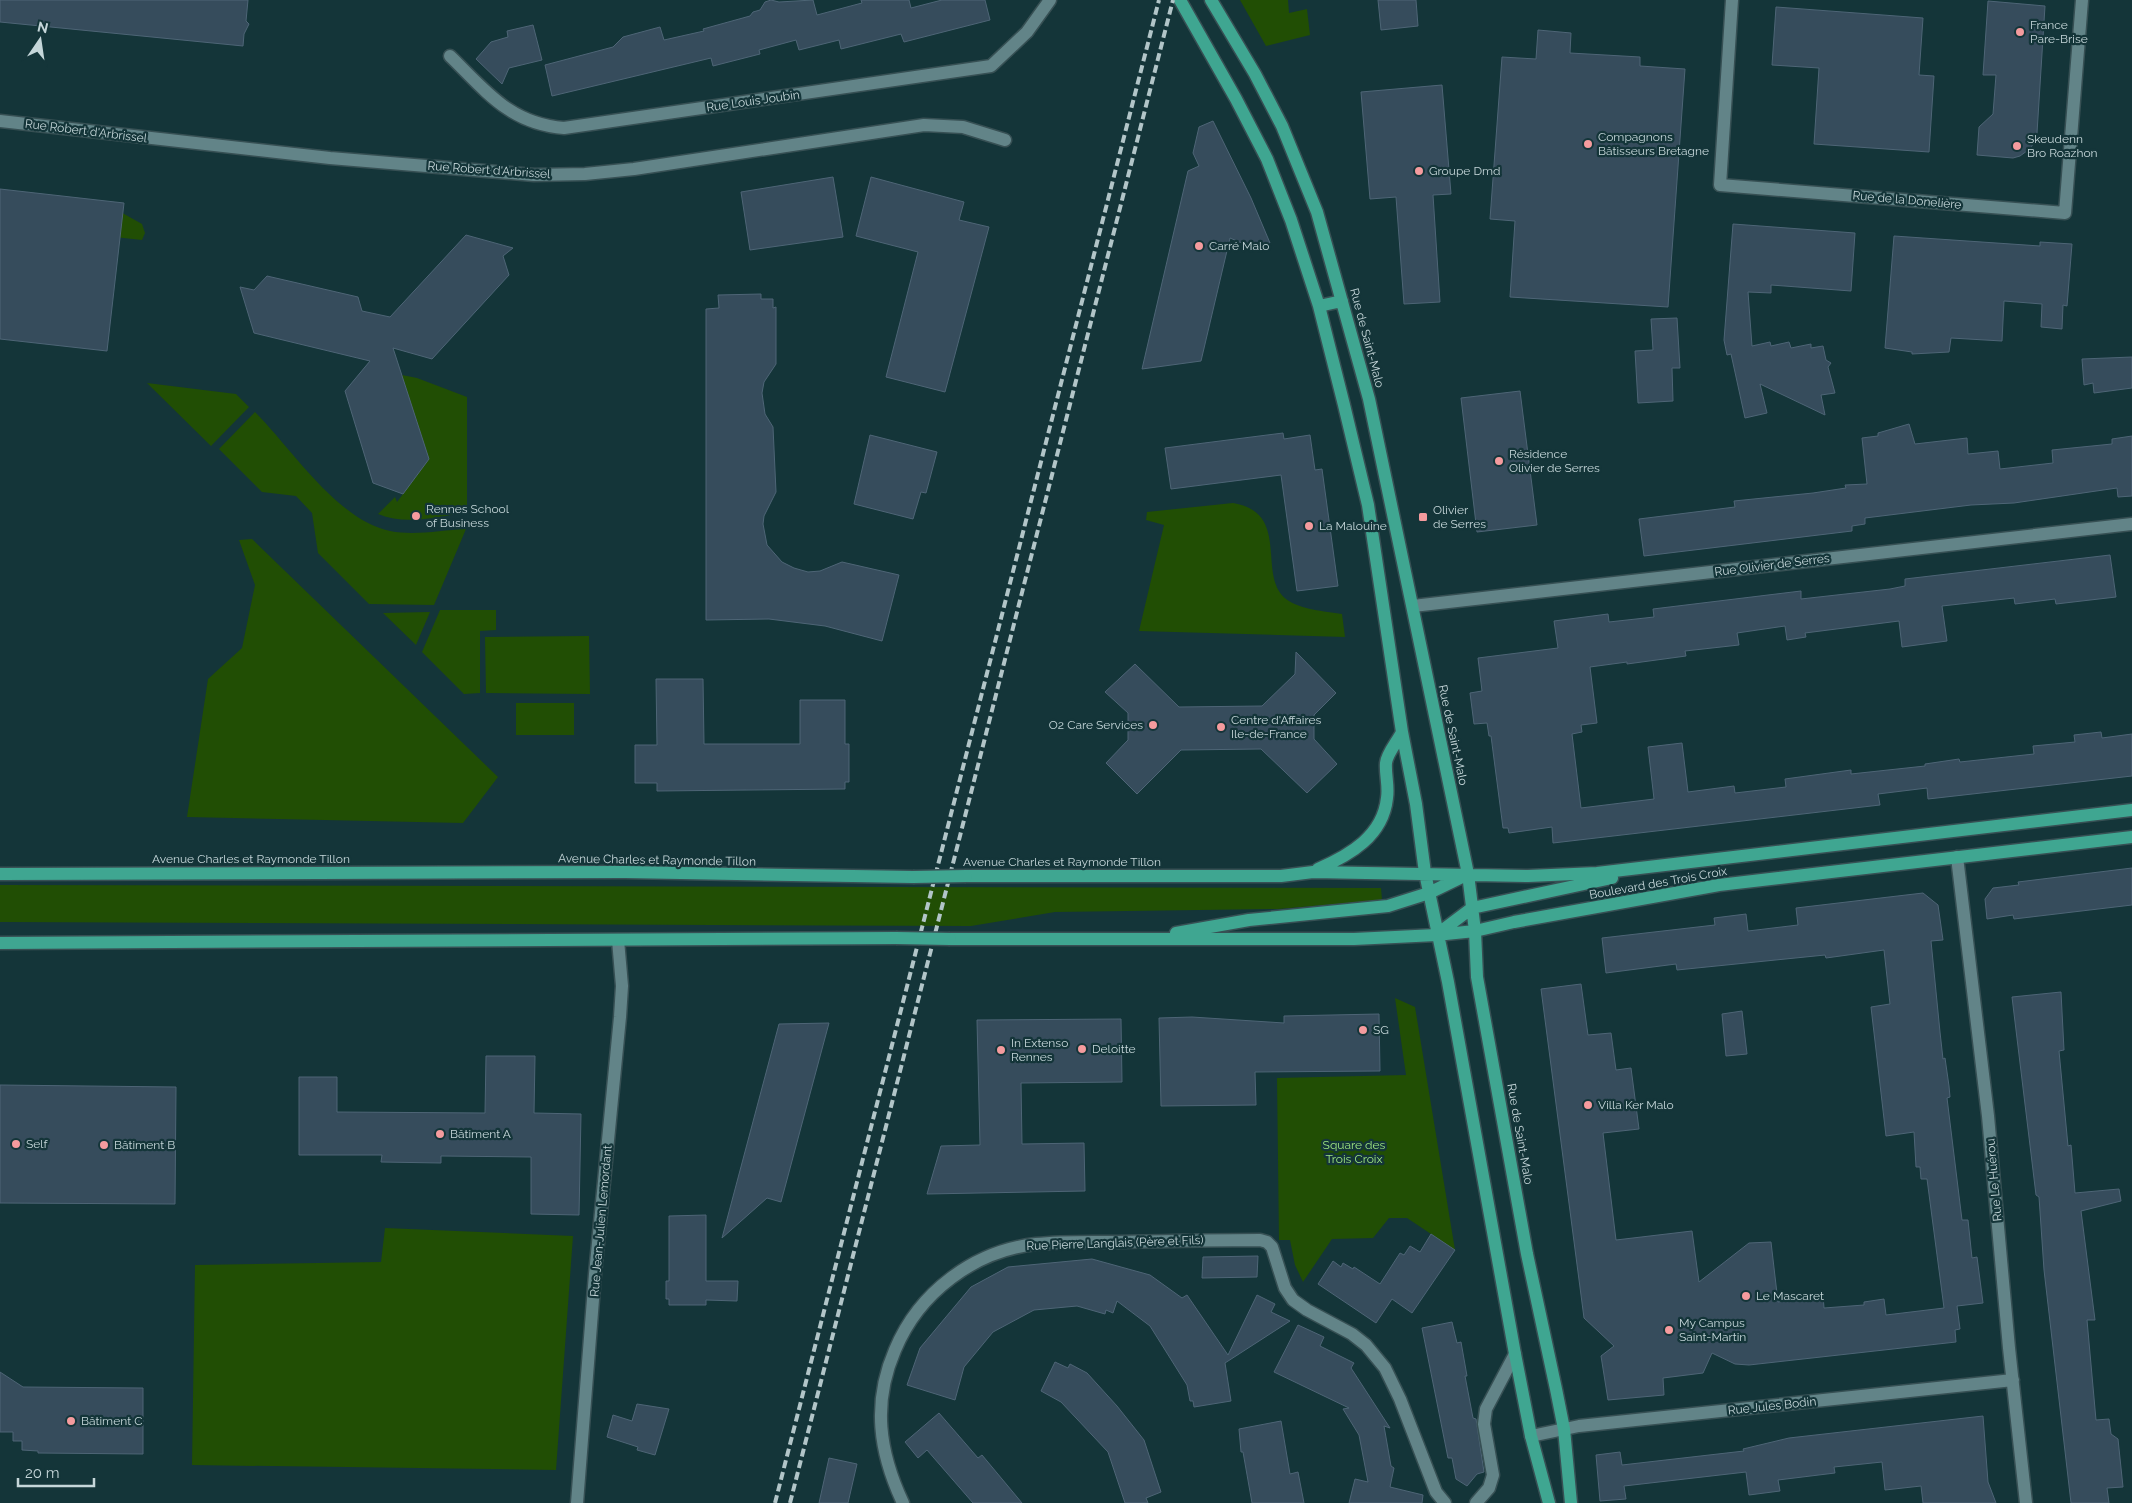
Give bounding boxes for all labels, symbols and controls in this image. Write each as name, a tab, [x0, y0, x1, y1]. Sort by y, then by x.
north arrow	[15, 15, 65, 65]
text: N	[36, 18, 50, 36]
place label: France Pare-Brise	[2030, 18, 2088, 46]
marker: France Pare-Brise	[2014, 26, 2026, 38]
street label: Rue Louis Joubin	[705, 88, 801, 114]
street label: Rue Robert d'Arbrissel	[24, 117, 149, 146]
place label: Compagnons Bâtisseurs Bretagne	[1598, 130, 1709, 158]
place label: Skeudenn Bro Roazhon	[2027, 132, 2098, 160]
marker: Compagnons Bâtisseurs Bretagne	[1582, 138, 1594, 150]
marker: Skeudenn Bro Roazhon	[2011, 140, 2023, 152]
street label: Rue Robert d'Arbrissel	[427, 159, 552, 181]
place label: Groupe Dmd	[1429, 164, 1500, 178]
marker: Groupe Dmd	[1413, 165, 1425, 177]
street label: Rue de la Donelière	[1852, 188, 1962, 212]
place label: Carré Malo	[1209, 239, 1270, 253]
marker: Carré Malo	[1193, 240, 1205, 252]
street label: Rue de Saint-Malo	[1347, 287, 1387, 389]
place label: Résidence Olivier de Serres	[1509, 447, 1600, 475]
marker: Résidence Olivier de Serres	[1493, 455, 1505, 467]
place label: Rennes School of Business	[426, 502, 510, 530]
place label: Olivier de Serres	[1433, 503, 1486, 531]
marker: Rennes School of Business	[410, 510, 422, 522]
marker: Olivier de Serres	[1417, 511, 1429, 523]
place label: La Malouine	[1319, 519, 1387, 533]
marker: La Malouine	[1303, 520, 1315, 532]
street label: Rue Olivier de Serres	[1714, 551, 1831, 579]
street label: Rue de Saint-Malo	[1436, 683, 1470, 787]
place label: Centre d'Affaires Ile-de-France	[1231, 713, 1322, 741]
place label: O2 Care Services	[1049, 718, 1143, 732]
marker: O2 Care Services	[1147, 719, 1159, 731]
marker: Centre d'Affaires Ile-de-France	[1215, 721, 1227, 733]
street label: Avenue Charles et Raymonde Tillon	[558, 851, 756, 869]
street label: Avenue Charles et Raymonde Tillon	[152, 852, 350, 866]
street label: Avenue Charles et Raymonde Tillon	[963, 855, 1161, 869]
street label: Boulevard des Trois Croix	[1588, 864, 1728, 902]
place label: SG	[1373, 1023, 1389, 1037]
marker: SG	[1357, 1024, 1369, 1036]
place label: In Extenso Rennes	[1011, 1036, 1068, 1064]
place label: Deloitte	[1092, 1042, 1136, 1056]
marker: Deloitte	[1076, 1043, 1088, 1055]
marker: In Extenso Rennes	[995, 1044, 1007, 1056]
street label: Rue de Saint-Malo	[1504, 1082, 1536, 1186]
place label: Villa Ker Malo	[1598, 1098, 1674, 1112]
marker: Villa Ker Malo	[1582, 1099, 1594, 1111]
place label: Bâtiment A	[450, 1127, 511, 1141]
marker: Bâtiment A	[434, 1128, 446, 1140]
place label: Self	[26, 1137, 49, 1151]
marker: Self	[10, 1138, 22, 1150]
place label: Bâtiment B	[114, 1138, 175, 1152]
park label: Square des Trois Croix	[1323, 1138, 1386, 1166]
street label: Rue Le Huérou	[1983, 1138, 2005, 1222]
marker: Bâtiment B	[98, 1139, 110, 1151]
street label: Rue Jean-Julien Lemordant	[587, 1145, 615, 1297]
street label: Rue Pierre Langlais (Père et Fils)	[1026, 1233, 1204, 1253]
place label: Le Mascaret	[1756, 1289, 1824, 1303]
marker: Le Mascaret	[1740, 1290, 1752, 1302]
place label: My Campus Saint-Martin	[1679, 1316, 1746, 1344]
marker: My Campus Saint-Martin	[1663, 1324, 1675, 1336]
street label: Rue Jules Bodin	[1727, 1394, 1817, 1418]
place label: Bâtiment C	[81, 1414, 142, 1428]
marker: Bâtiment C	[65, 1415, 77, 1427]
scale bar	[18, 1456, 94, 1488]
text: 20 m	[25, 1464, 60, 1482]

